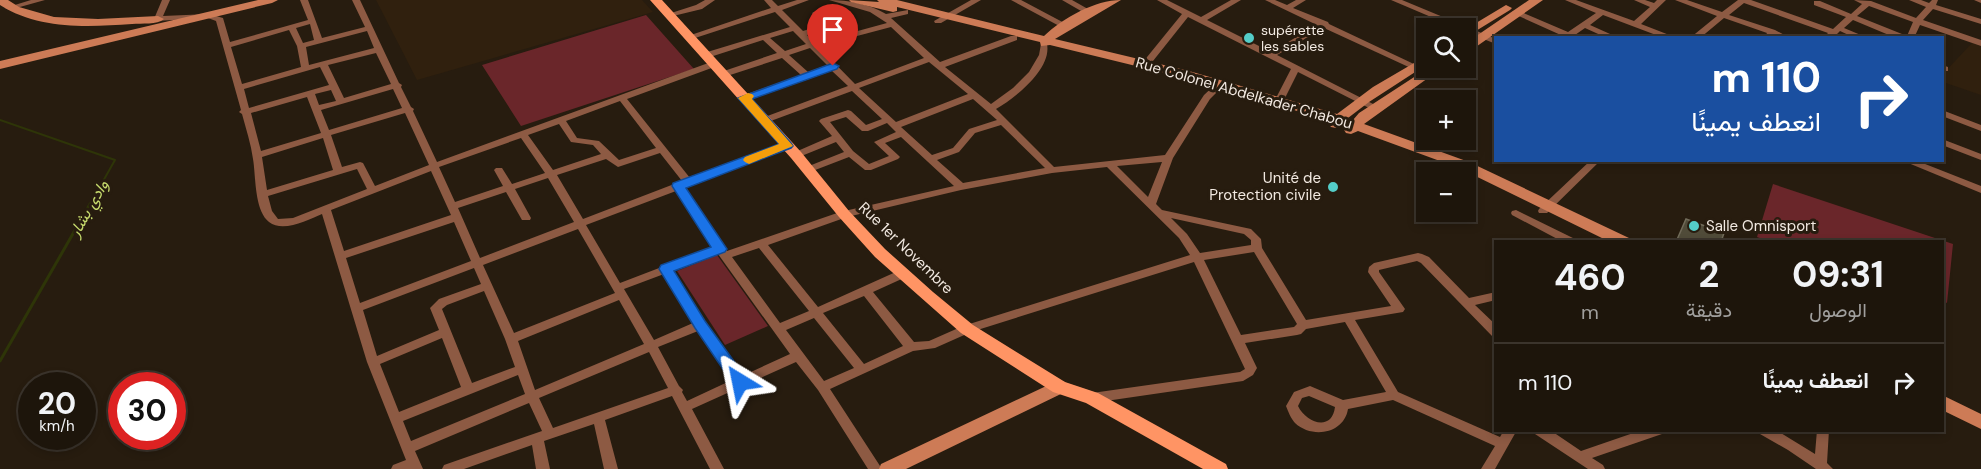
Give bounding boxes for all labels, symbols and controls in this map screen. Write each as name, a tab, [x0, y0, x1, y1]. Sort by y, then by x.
pin	[807, 4, 858, 66]
icon: arrive	[816, 13, 849, 46]
map controls	[1416, 18, 1476, 222]
button: search	[1416, 18, 1476, 78]
place label: supérette les sables	[1261, 21, 1324, 55]
marker: supérette les sables	[1242, 31, 1256, 45]
text: 110 m	[1711, 50, 1821, 105]
street label: Rue Colonel Abdelkader Chabou	[1133, 52, 1355, 134]
icon: right	[1842, 60, 1920, 138]
button: +	[1416, 90, 1476, 150]
text: انعطف يمينًا	[1691, 104, 1821, 139]
button: −	[1416, 162, 1476, 222]
place label: Unité de Protection civile	[1209, 168, 1321, 205]
water label: وادي بشار	[63, 176, 116, 243]
marker: Unité de Protection civile	[1326, 180, 1340, 194]
street label: Rue 1er Novembre	[854, 198, 958, 298]
place label: Salle Omnisport	[1706, 216, 1817, 236]
marker: Salle Omnisport	[1687, 219, 1701, 233]
text: 2	[1698, 251, 1719, 298]
text: 09:31	[1792, 251, 1884, 298]
text: 460	[1554, 254, 1626, 301]
text: دقيقة	[1686, 297, 1732, 323]
text: الوصول	[1809, 297, 1867, 323]
text: m	[1581, 299, 1599, 325]
position arrow	[708, 350, 772, 414]
text: انعطف يمينًا	[1762, 366, 1869, 395]
icon: right	[1887, 366, 1920, 399]
text: 110 m	[1518, 368, 1572, 397]
speed limit sign: 30	[108, 372, 186, 450]
text: 20	[38, 384, 76, 423]
text: km/h	[39, 416, 75, 436]

